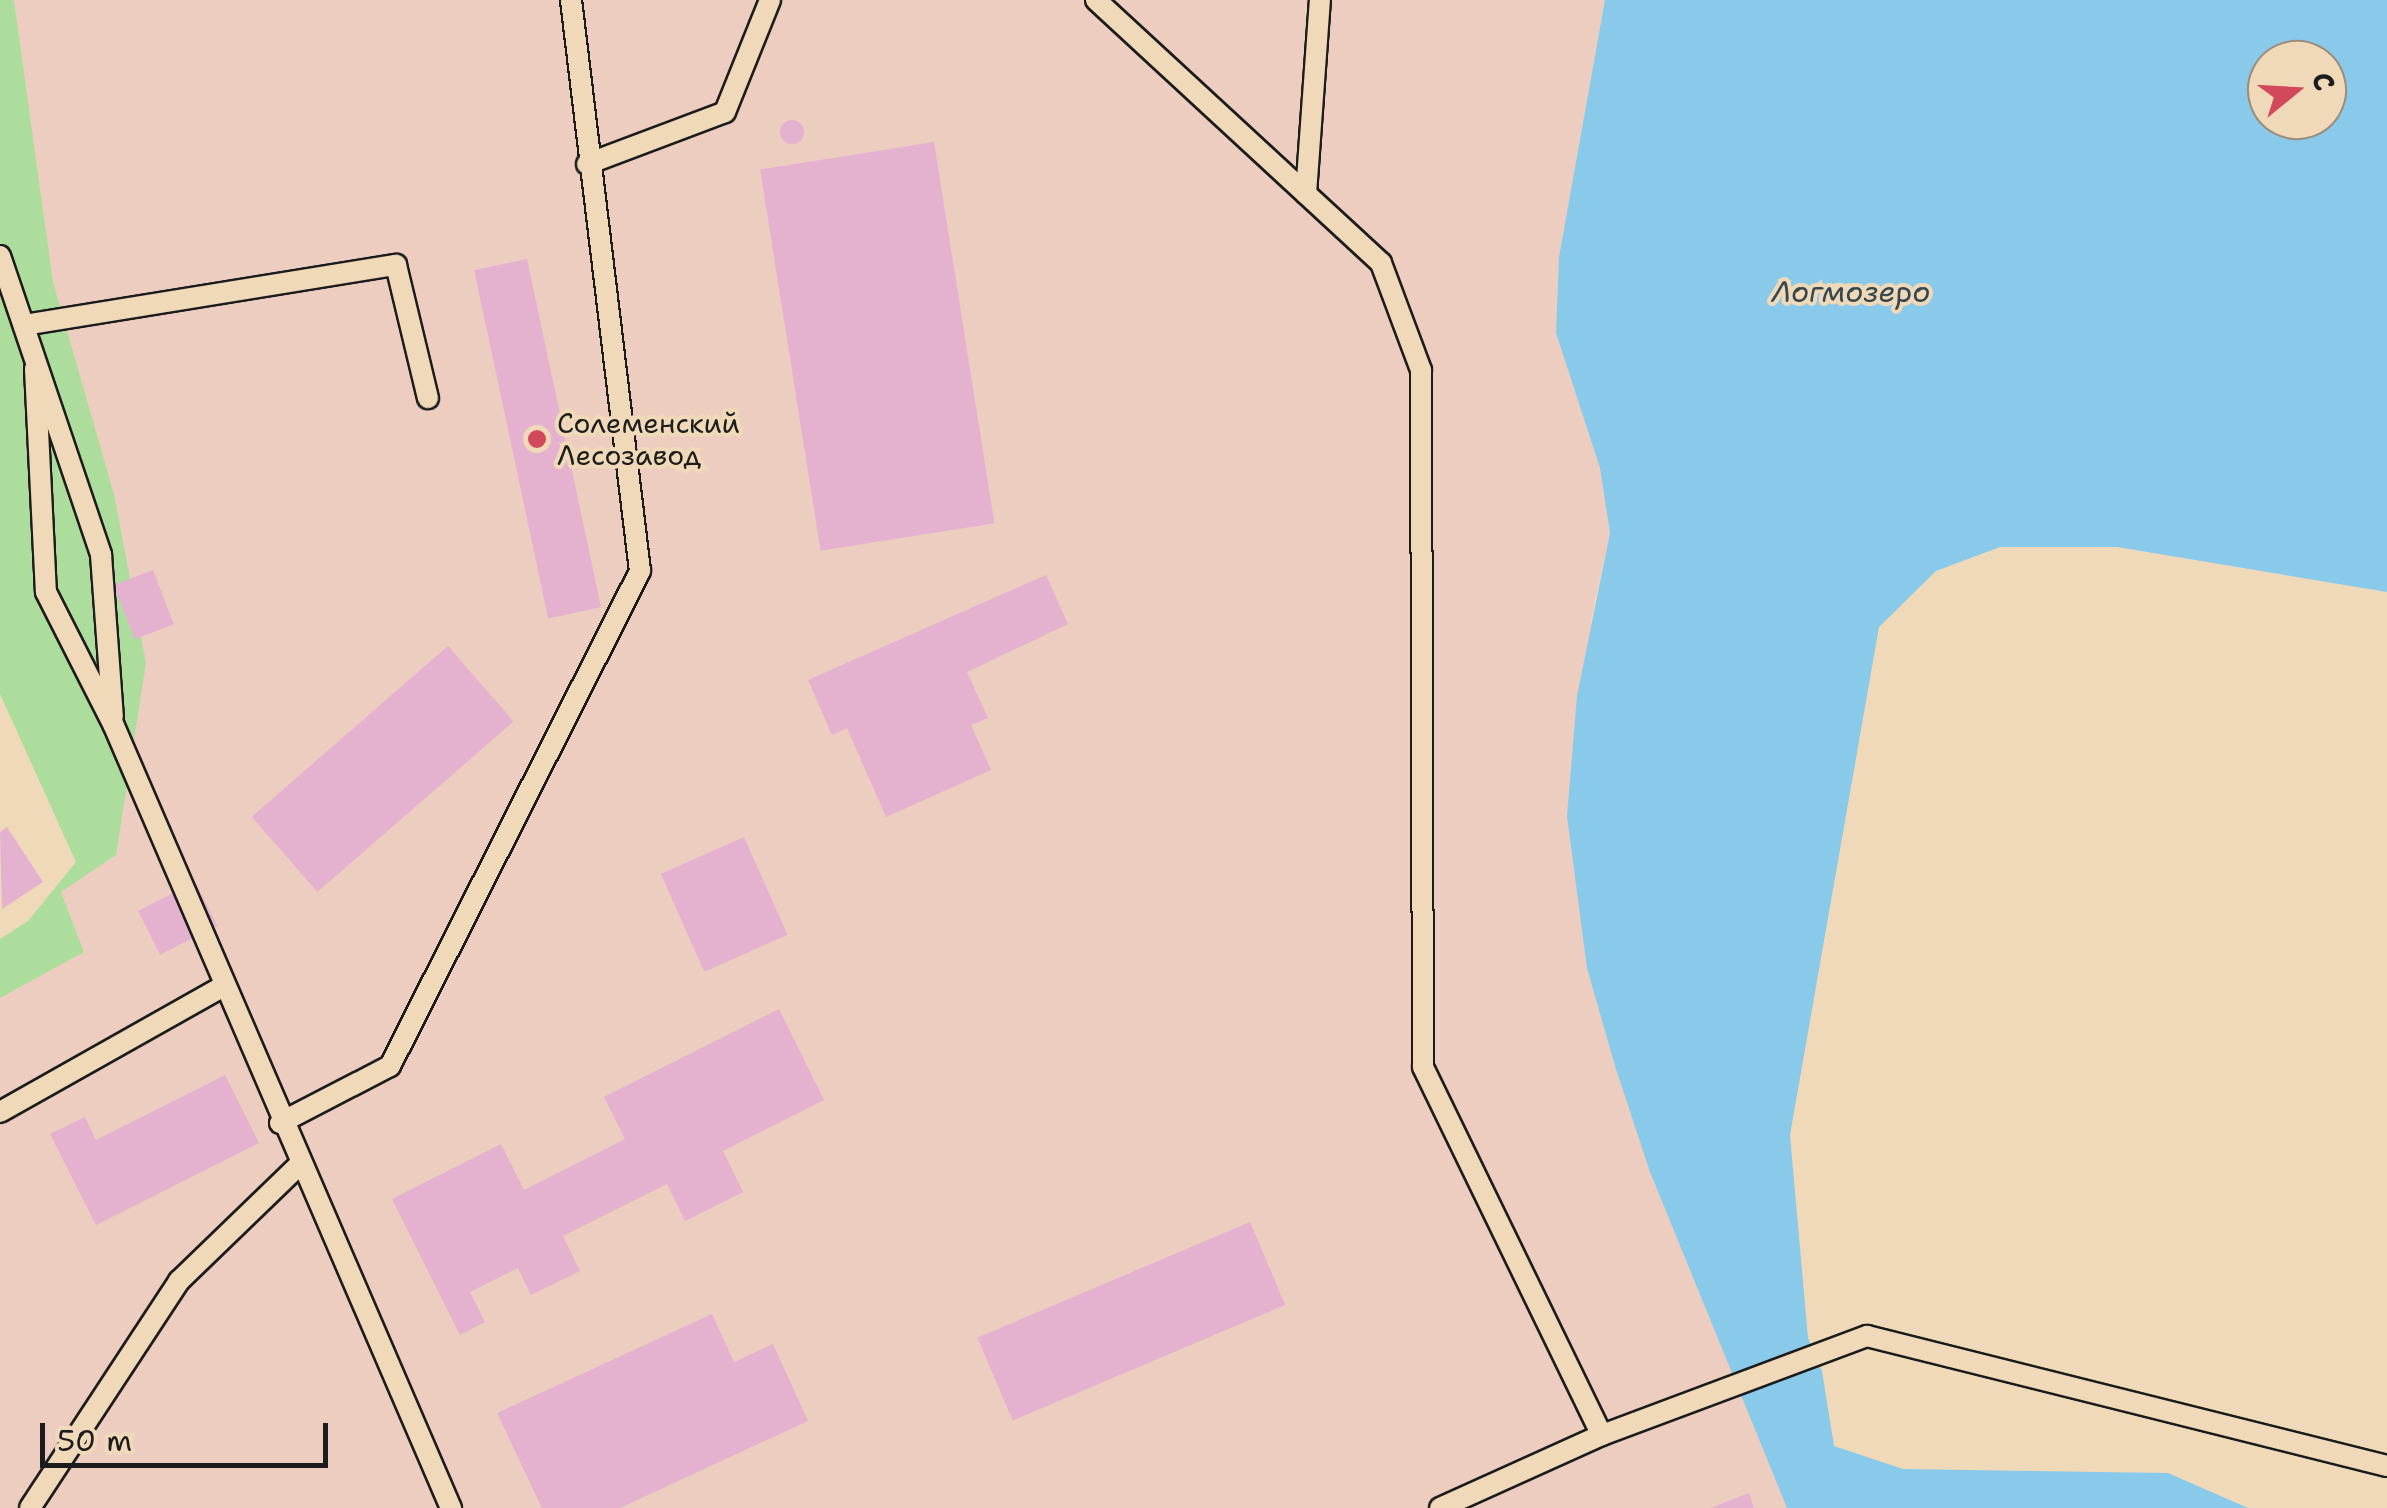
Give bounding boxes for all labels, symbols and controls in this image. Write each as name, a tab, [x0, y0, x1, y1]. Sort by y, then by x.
north arrow	[2247, 40, 2347, 140]
text: С	[2303, 67, 2344, 95]
water label: Логмозеро	[1772, 274, 1930, 310]
place label: Солеменский Лесозавод	[557, 406, 740, 472]
marker: Солеменский Лесозавод	[526, 428, 548, 450]
scale bar	[45, 1403, 332, 1465]
text: 50 m	[57, 1420, 132, 1461]

